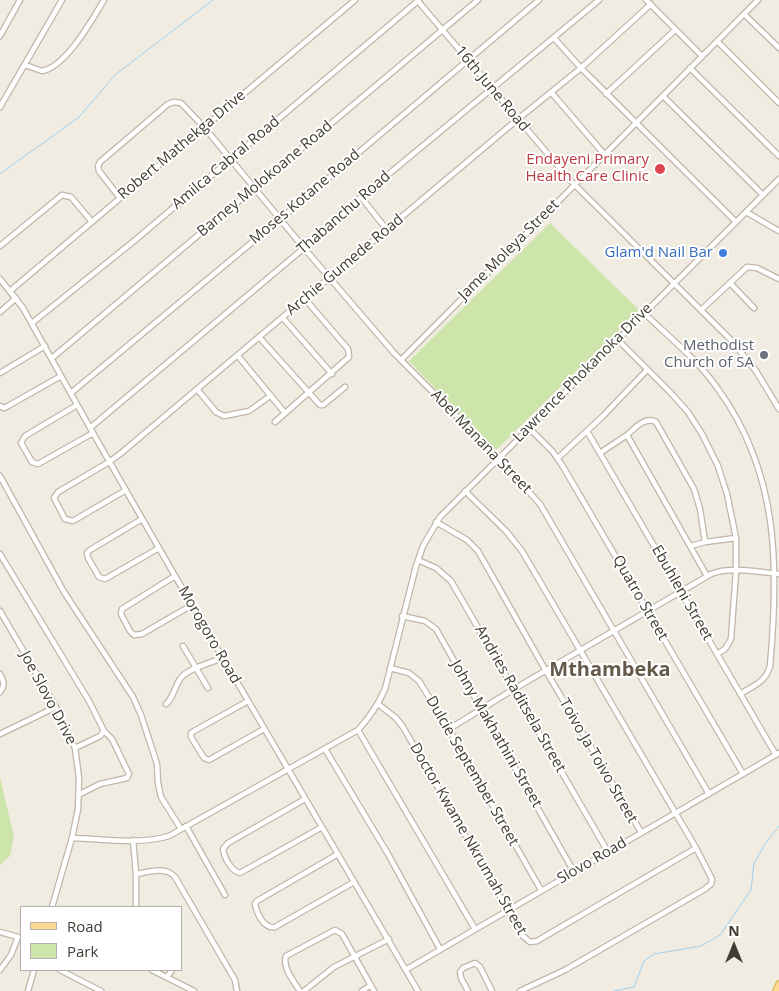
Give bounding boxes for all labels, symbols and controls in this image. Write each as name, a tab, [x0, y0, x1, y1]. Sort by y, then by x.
street label: 16th June Road	[451, 43, 533, 135]
street label: Robert Mathekga Drive	[115, 86, 249, 204]
street label: Amilca Cabral Road	[168, 113, 284, 213]
street label: Barney Molokoane Road	[194, 117, 336, 241]
street label: Moses Kotane Road	[246, 146, 364, 248]
place label: Endayeni Primary Health Care Clinic	[526, 151, 649, 186]
marker: Endayeni Primary Health Care Clinic	[653, 162, 667, 176]
street label: Thabanchu Road	[294, 168, 394, 258]
street label: Jame Moleya Street	[455, 196, 563, 304]
street label: Archie Gumede Road	[283, 211, 407, 319]
place label: Glam'd Nail Bar	[604, 244, 713, 262]
marker: Glam'd Nail Bar	[717, 247, 729, 259]
street label: Lawrence Phokanoka Drive	[510, 300, 656, 446]
place label: Methodist Church of SA	[664, 337, 754, 372]
marker: Methodist Church of SA	[758, 349, 770, 361]
street label: Abel Manana Street	[427, 386, 535, 498]
street label: Ebuhleni Street	[647, 542, 717, 644]
street label: Quatro Street	[608, 552, 672, 644]
street label: Morogoro Road	[174, 583, 244, 687]
street label: Andries Raditsela Street	[471, 622, 569, 776]
street label: Joe Slovo Drive	[16, 648, 80, 748]
street label: Johny Makhathini Street	[446, 657, 546, 811]
district label: Mthambeka	[549, 658, 671, 682]
street label: Dulcie September Street	[422, 693, 522, 849]
street label: Toivo Ja Toivo Street	[555, 695, 641, 827]
street label: Doctor Kwame Nkrumah Street	[406, 740, 530, 938]
street label: Slovo Road	[554, 834, 630, 888]
legend	[20, 906, 182, 971]
text: Road	[67, 916, 103, 936]
north arrow	[709, 921, 759, 971]
text: N	[728, 921, 740, 940]
text: Park	[67, 941, 98, 961]

